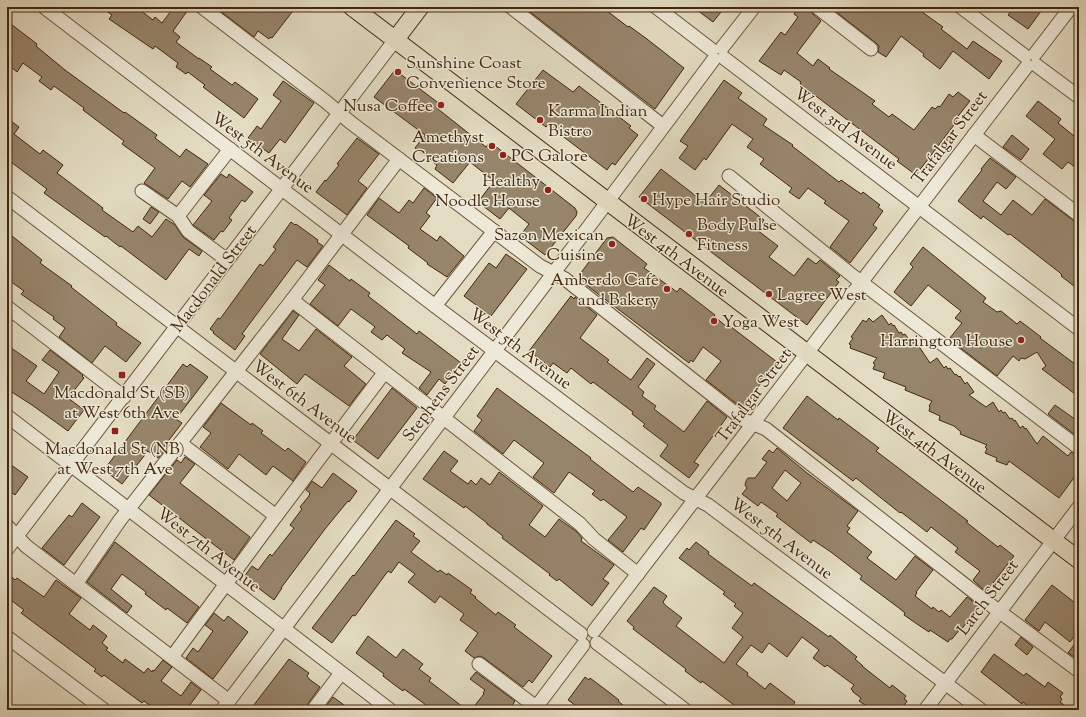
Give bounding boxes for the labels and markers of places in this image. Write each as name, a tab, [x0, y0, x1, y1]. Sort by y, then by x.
place label: Sunshine Coast Convenience Store	[406, 52, 546, 96]
marker: Sunshine Coast Convenience Store	[393, 67, 403, 77]
place label: Nusa Coffee	[343, 95, 433, 119]
marker: Nusa Coffee	[436, 100, 446, 110]
place label: Karma Indian Bistro	[548, 100, 648, 144]
marker: Karma Indian Bistro	[535, 115, 545, 125]
place label: Amethyst Creations	[412, 126, 484, 170]
marker: Amethyst Creations	[487, 141, 497, 151]
place label: PC Galore	[511, 145, 588, 169]
marker: PC Galore	[498, 150, 508, 160]
place label: Healthy Noodle House	[435, 170, 541, 214]
marker: Healthy Noodle House	[543, 185, 553, 195]
place label: Hype Hair Studio	[652, 189, 780, 213]
marker: Hype Hair Studio	[639, 194, 649, 204]
place label: Body Pulse Fitness	[697, 214, 777, 258]
place label: Sazon Mexican Cuisine	[494, 224, 604, 268]
marker: Body Pulse Fitness	[684, 229, 694, 239]
marker: Sazon Mexican Cuisine	[607, 239, 617, 249]
place label: Amberdo Cafe and Bakery	[551, 269, 660, 313]
marker: Amberdo Cafe and Bakery	[662, 284, 672, 294]
place label: Lagree West	[777, 284, 867, 308]
marker: Lagree West	[764, 289, 774, 299]
place label: Yoga West	[722, 311, 799, 335]
marker: Yoga West	[709, 316, 719, 326]
place label: Harrington House	[880, 330, 1013, 354]
marker: Harrington House	[1016, 335, 1026, 345]
marker: Macdonald St (SB) at West 6th Ave	[117, 370, 127, 380]
place label: Macdonald St (SB) at West 6th Ave	[54, 382, 190, 426]
marker: Macdonald St (NB) at West 7th Ave	[110, 426, 120, 436]
place label: Macdonald St (NB) at West 7th Ave	[45, 438, 185, 482]

